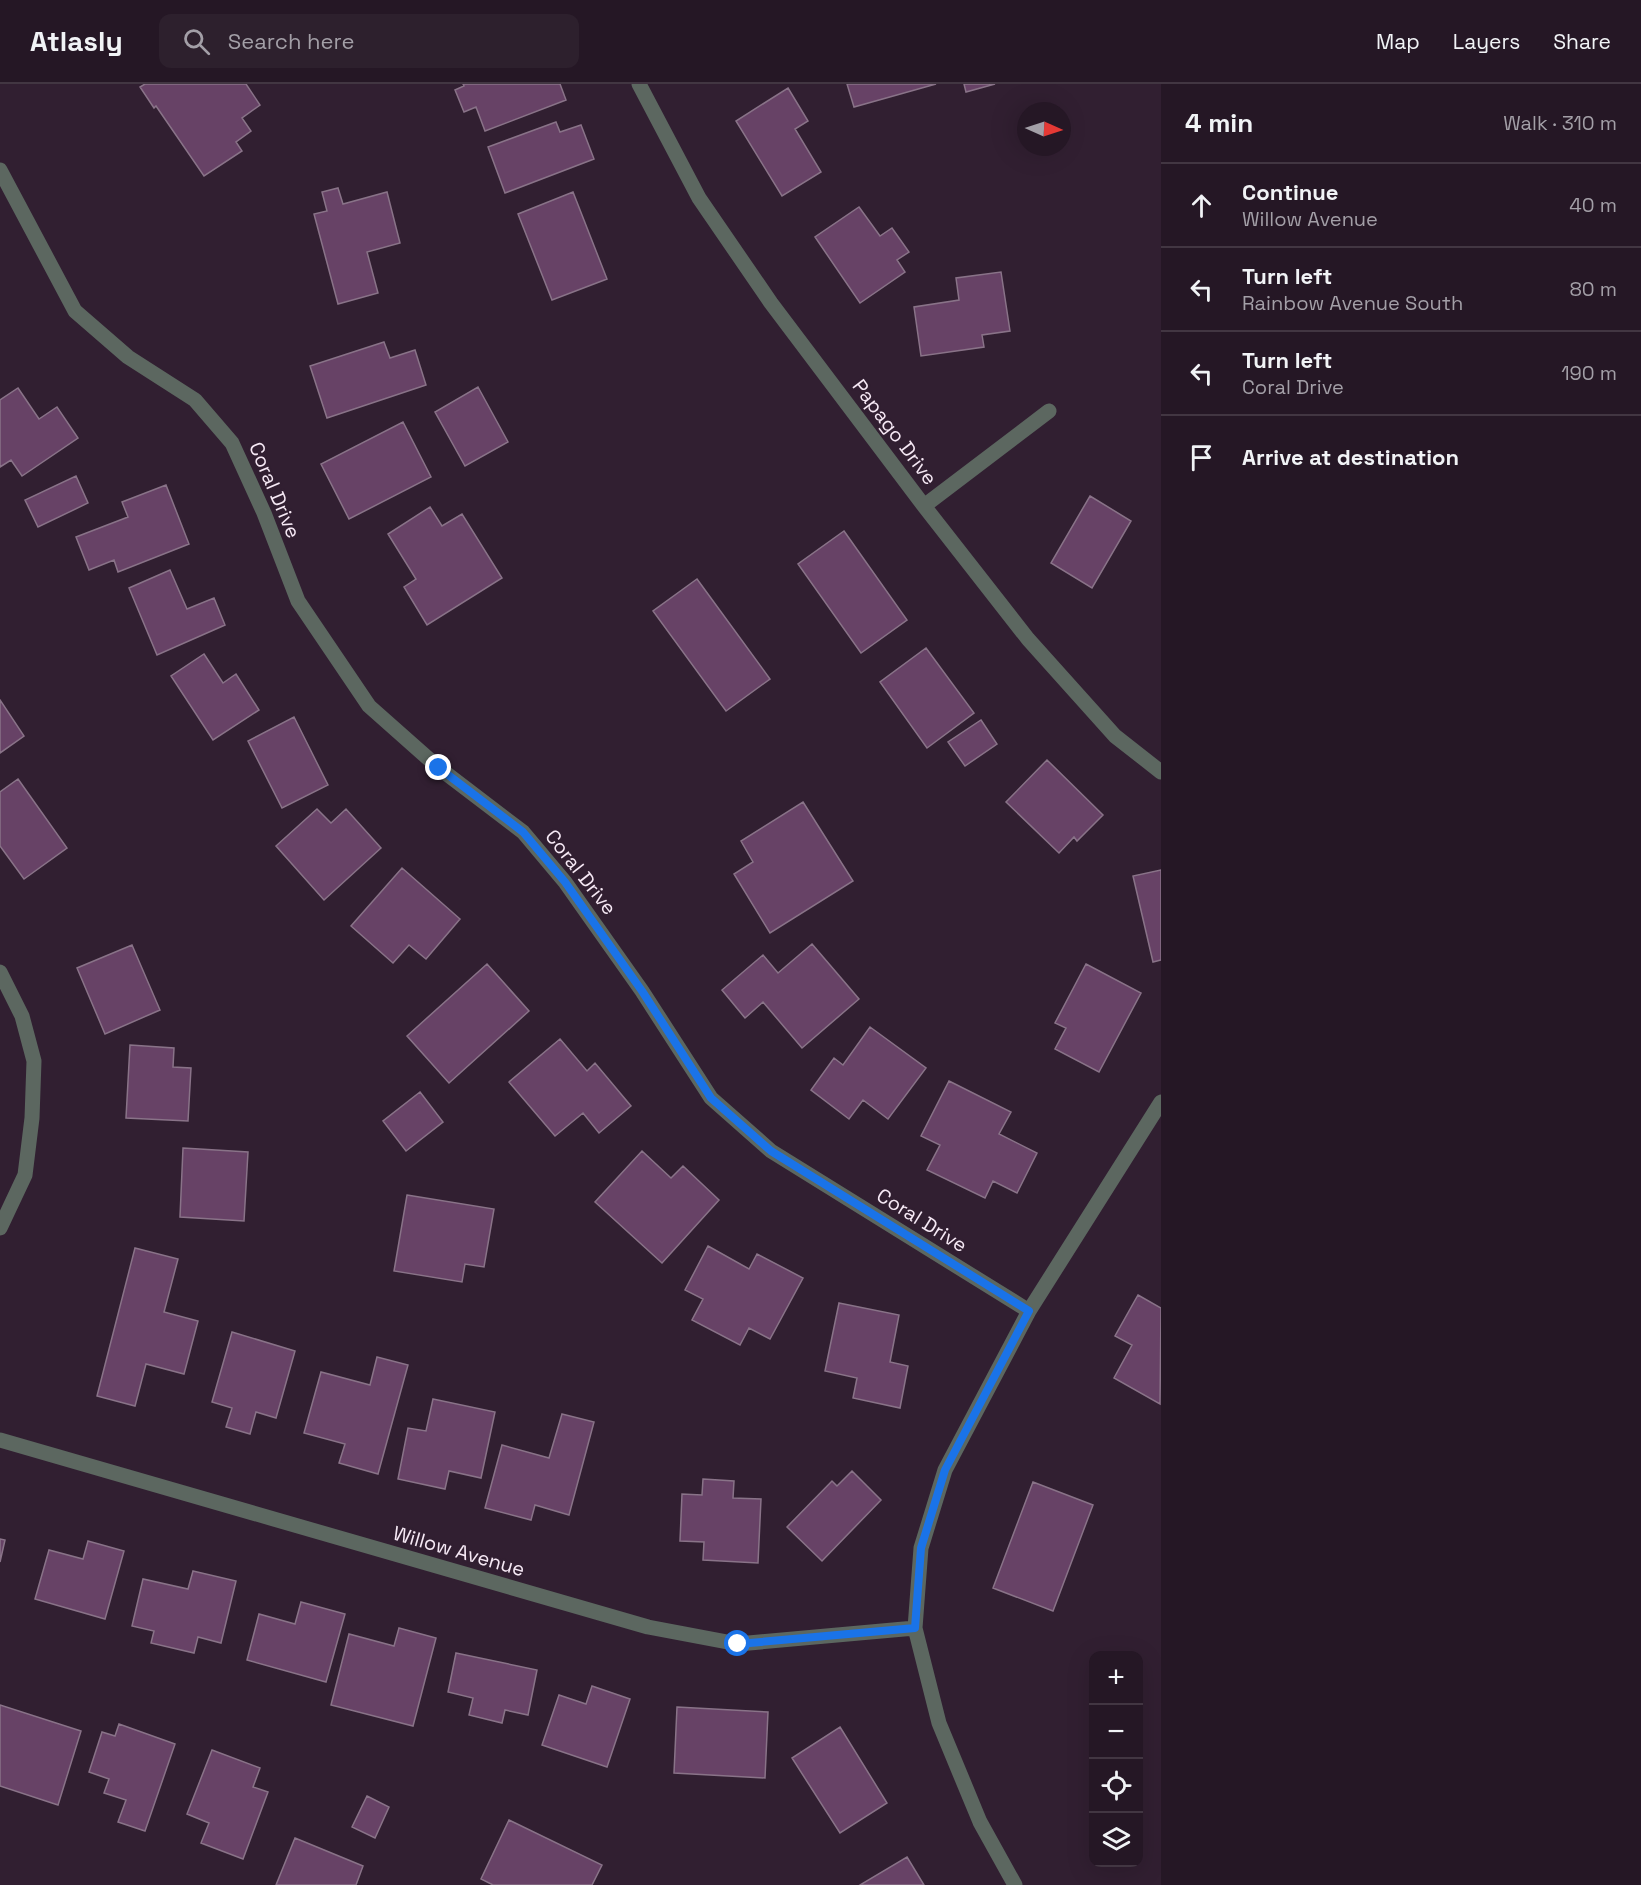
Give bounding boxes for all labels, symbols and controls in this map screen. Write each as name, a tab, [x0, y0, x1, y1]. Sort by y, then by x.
search box	[159, 14, 579, 68]
text: Atlasly	[30, 23, 123, 59]
icon: search	[180, 25, 213, 58]
text: Search here	[228, 27, 354, 55]
text: Map	[1376, 28, 1420, 55]
text: Layers	[1453, 28, 1520, 55]
text: Share	[1553, 28, 1611, 55]
north arrow	[1017, 102, 1071, 156]
text: 4 min	[1185, 106, 1253, 140]
text: Walk · 310 m	[1503, 110, 1617, 136]
text: Continue	[1242, 178, 1338, 206]
icon: ahead	[1185, 189, 1218, 222]
text: 40 m	[1569, 192, 1617, 218]
text: Willow Avenue	[1242, 206, 1378, 232]
text: Turn left	[1242, 262, 1332, 290]
icon: left	[1185, 273, 1218, 306]
text: 80 m	[1569, 276, 1617, 302]
text: Rainbow Avenue South	[1242, 290, 1463, 316]
text: Turn left	[1242, 346, 1332, 374]
icon: left	[1185, 357, 1218, 390]
text: 190 m	[1561, 360, 1617, 386]
street label: Papago Drive	[847, 374, 943, 490]
text: Coral Drive	[1242, 374, 1344, 400]
street label: Coral Drive	[243, 438, 307, 542]
icon: arrive	[1185, 441, 1218, 474]
text: Arrive at destination	[1242, 443, 1459, 471]
route end	[425, 754, 451, 780]
street label: Coral Drive	[539, 824, 623, 920]
street label: Coral Drive	[872, 1182, 972, 1258]
street label: Willow Avenue	[390, 1520, 528, 1582]
route start	[724, 1630, 750, 1656]
map controls	[1089, 1651, 1143, 1867]
button: +	[1089, 1651, 1143, 1705]
button: −	[1089, 1705, 1143, 1759]
button: locate	[1089, 1759, 1143, 1813]
button: layers	[1089, 1813, 1143, 1867]

